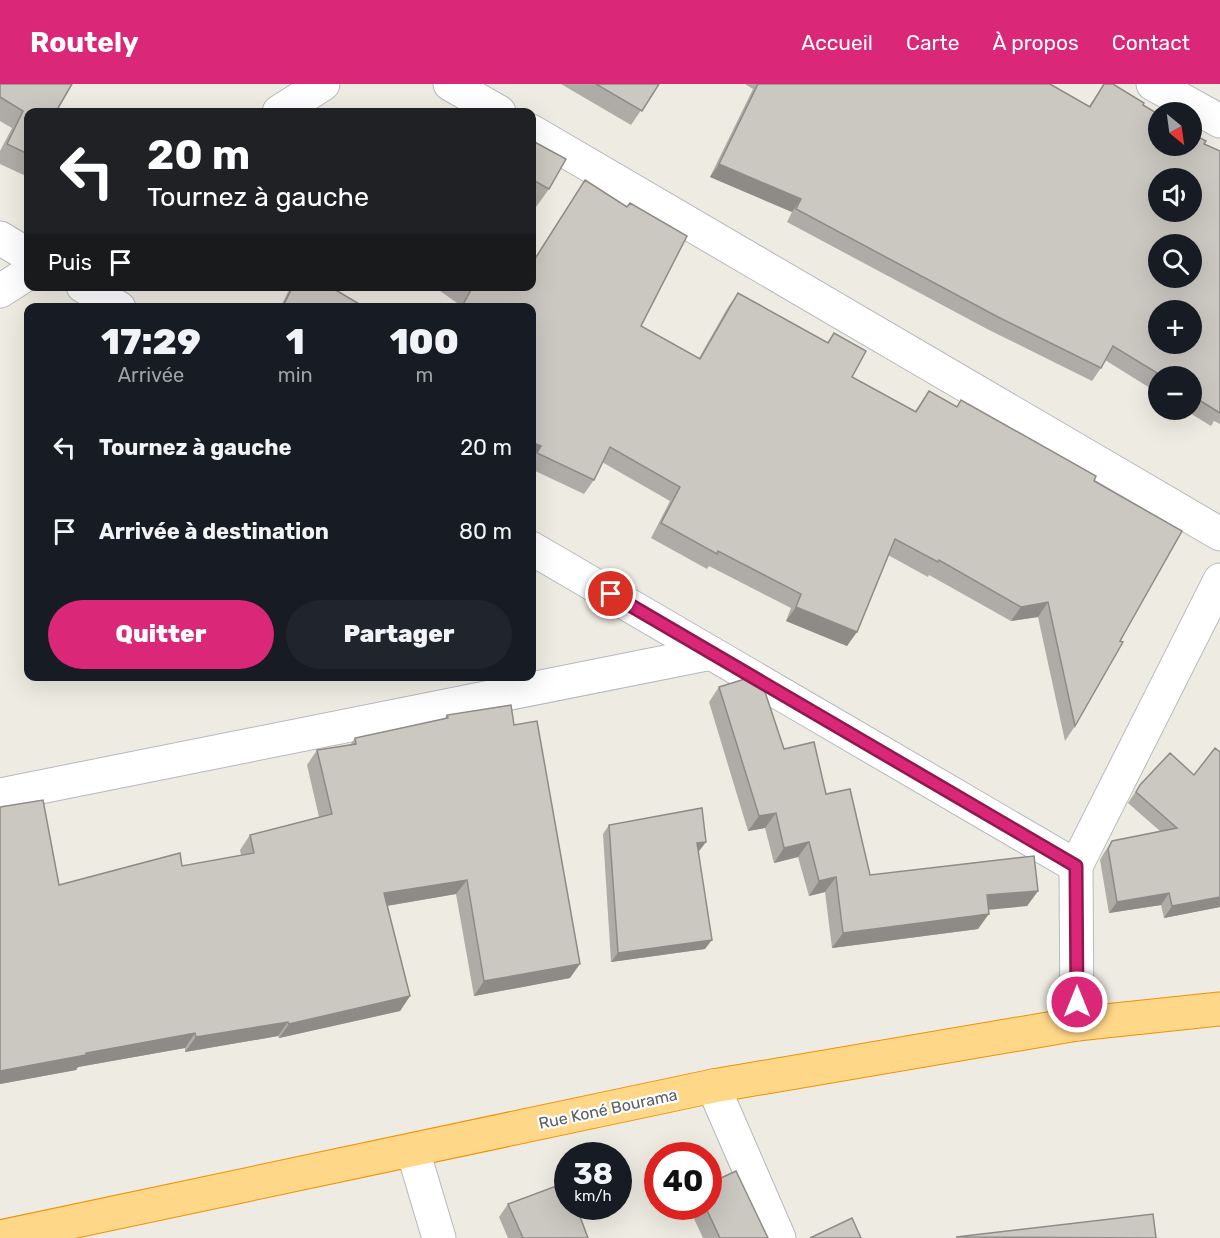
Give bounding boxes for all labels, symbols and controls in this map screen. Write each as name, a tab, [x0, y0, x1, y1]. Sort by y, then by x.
text: Routely	[30, 26, 139, 59]
text: Accueil	[801, 30, 873, 55]
text: Carte	[906, 30, 959, 55]
text: À propos	[992, 30, 1079, 55]
text: Contact	[1112, 30, 1190, 55]
north arrow	[1148, 102, 1202, 156]
map controls	[1148, 102, 1202, 420]
text: 20 m	[147, 130, 250, 180]
icon: left	[48, 132, 126, 210]
button: sound	[1148, 168, 1202, 222]
text: Tournez à gauche	[147, 181, 369, 213]
button: search	[1148, 234, 1202, 288]
icon: arrive	[104, 246, 137, 279]
text: Puis	[48, 249, 92, 276]
button: +	[1148, 300, 1202, 354]
text: 17:29	[101, 320, 201, 363]
text: 1	[286, 320, 305, 363]
text: 100	[390, 320, 459, 363]
text: Arrivée	[118, 363, 184, 387]
text: min	[278, 363, 313, 387]
text: m	[415, 363, 433, 387]
button: −	[1148, 366, 1202, 420]
icon: left	[48, 431, 81, 464]
text: Tournez à gauche	[99, 434, 292, 461]
text: 20 m	[460, 434, 512, 461]
icon: arrive	[48, 515, 81, 548]
text: Arrivée à destination	[99, 518, 329, 545]
text: 80 m	[459, 518, 512, 545]
pin	[585, 568, 636, 619]
icon: arrive	[594, 577, 627, 610]
button: Quitter	[48, 600, 274, 669]
button: Partager	[286, 600, 512, 669]
position arrow	[1045, 970, 1109, 1034]
street label: Rue Koné Bourama	[537, 1085, 679, 1133]
speed limit sign: 40	[644, 1142, 722, 1220]
text: 38	[573, 1156, 613, 1192]
text: km/h	[574, 1187, 612, 1205]

